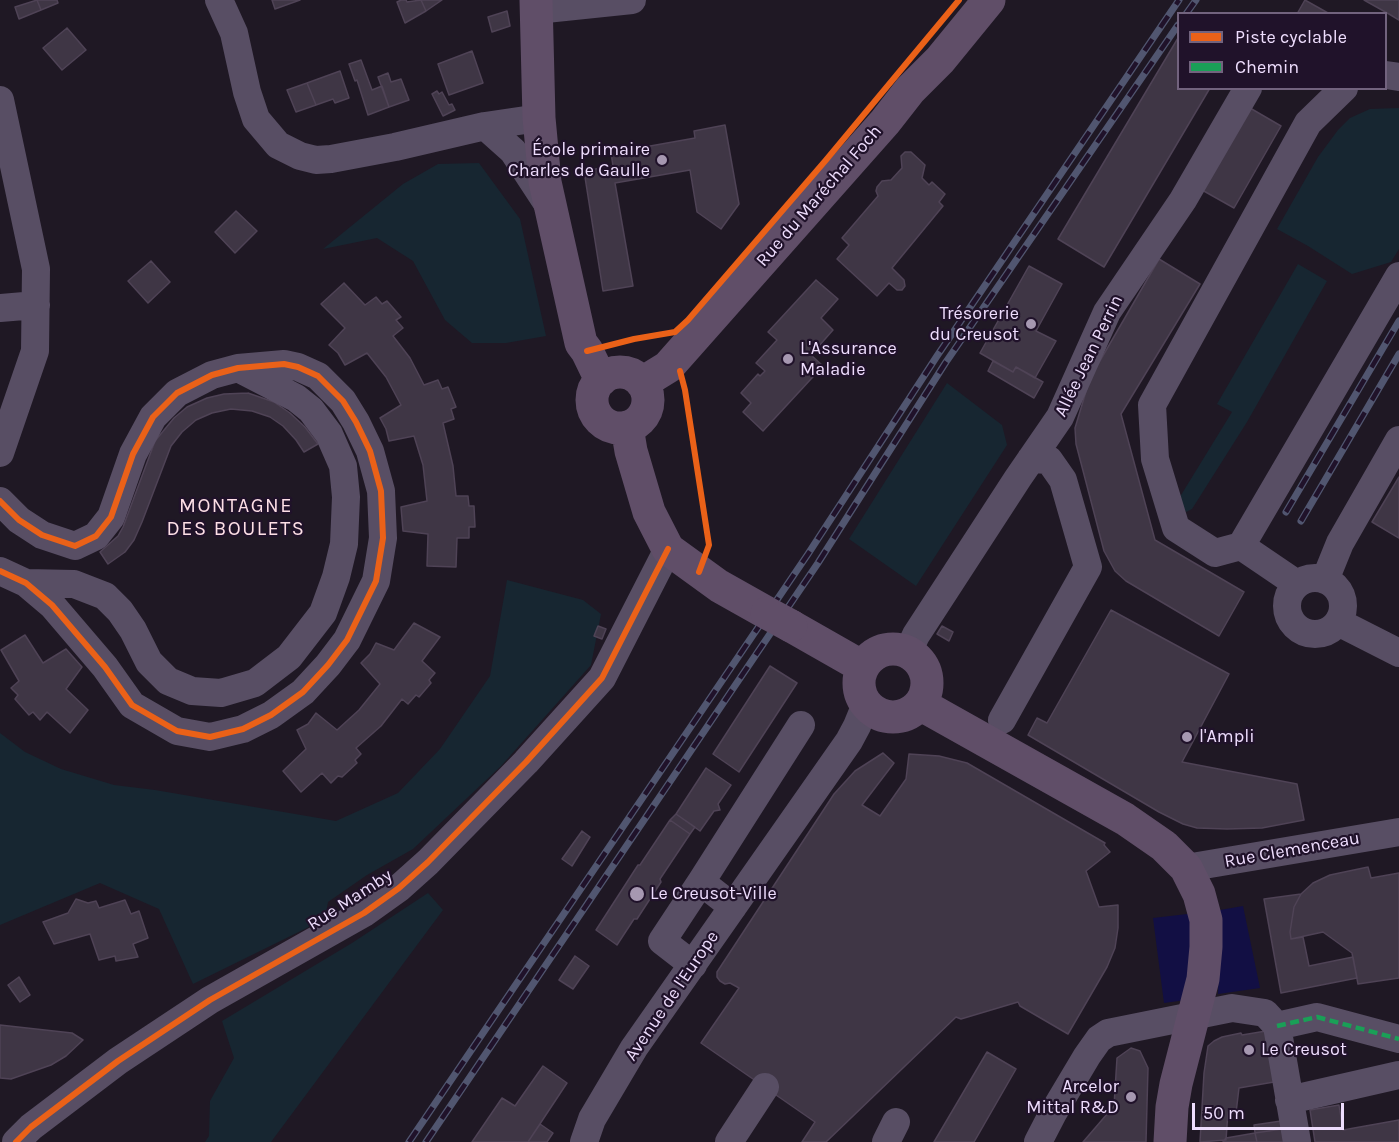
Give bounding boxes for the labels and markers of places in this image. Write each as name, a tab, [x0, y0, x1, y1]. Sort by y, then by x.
place label: École primaire Charles de Gaulle	[508, 139, 650, 182]
marker: École primaire Charles de Gaulle	[655, 153, 669, 167]
place label: Trésorerie du Creusot	[929, 303, 1019, 346]
marker: Trésorerie du Creusot	[1024, 317, 1038, 331]
place label: L'Assurance Maladie	[800, 338, 897, 380]
marker: L'Assurance Maladie	[781, 352, 795, 366]
place label: l'Ampli	[1199, 726, 1255, 748]
marker: l'Ampli	[1180, 730, 1194, 744]
place label: Le Creusot-Ville	[650, 883, 777, 905]
marker: Le Creusot-Ville	[628, 885, 646, 903]
place label: Le Creusot	[1261, 1039, 1347, 1061]
marker: Le Creusot	[1242, 1043, 1256, 1057]
place label: Arcelor Mittal R&D	[1026, 1076, 1119, 1118]
marker: Arcelor Mittal R&D	[1124, 1090, 1138, 1104]

